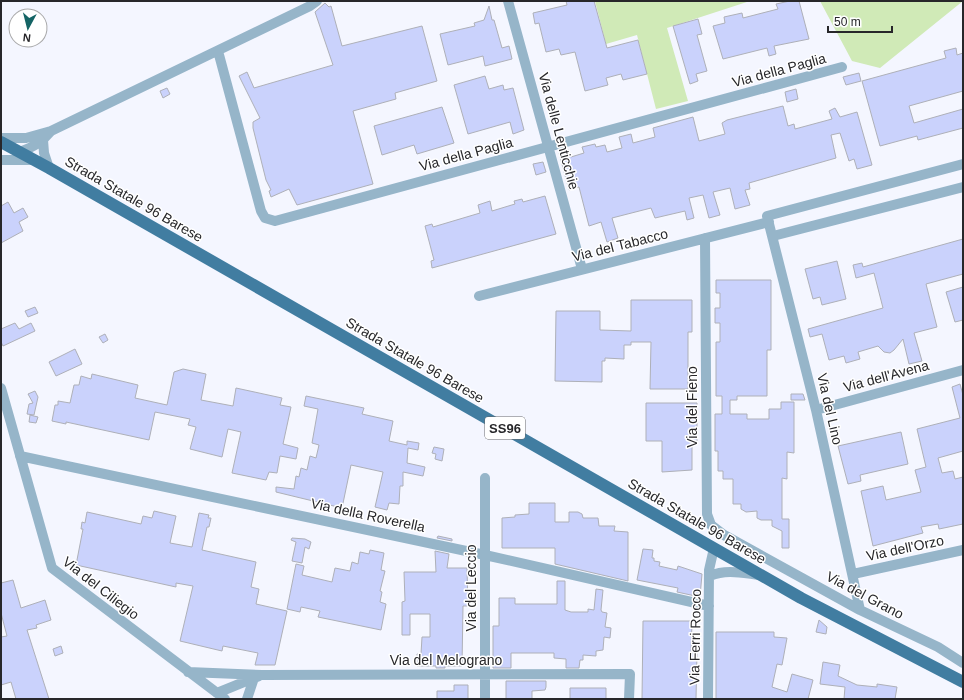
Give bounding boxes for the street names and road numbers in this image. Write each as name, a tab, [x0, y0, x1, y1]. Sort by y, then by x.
street label: Via della Paglia	[730, 50, 828, 90]
street label: Via delle Lenticchie	[536, 71, 582, 191]
street label: Via della Paglia	[417, 134, 515, 174]
street label: Strada Statale 96 Barese	[62, 153, 206, 245]
street label: Via del Tabacco	[570, 225, 670, 265]
street label: Strada Statale 96 Barese	[343, 314, 487, 406]
street label: Via dell'Avena	[842, 357, 931, 395]
street label: Via del Fieno	[684, 366, 700, 448]
street label: Via del Lino	[814, 372, 846, 447]
road number: SS96	[485, 417, 525, 439]
street label: Strada Statale 96 Barese	[625, 475, 769, 567]
street label: Via della Roverella	[309, 495, 427, 535]
street label: Via dell'Orzo	[865, 532, 945, 564]
street label: Via del Leccio	[463, 544, 479, 631]
street label: Via del Ciliegio	[60, 553, 142, 623]
street label: Via del Grano	[824, 568, 907, 622]
street label: Via Ferri Rocco	[686, 589, 704, 685]
street label: Via del Melograno	[390, 652, 503, 668]

